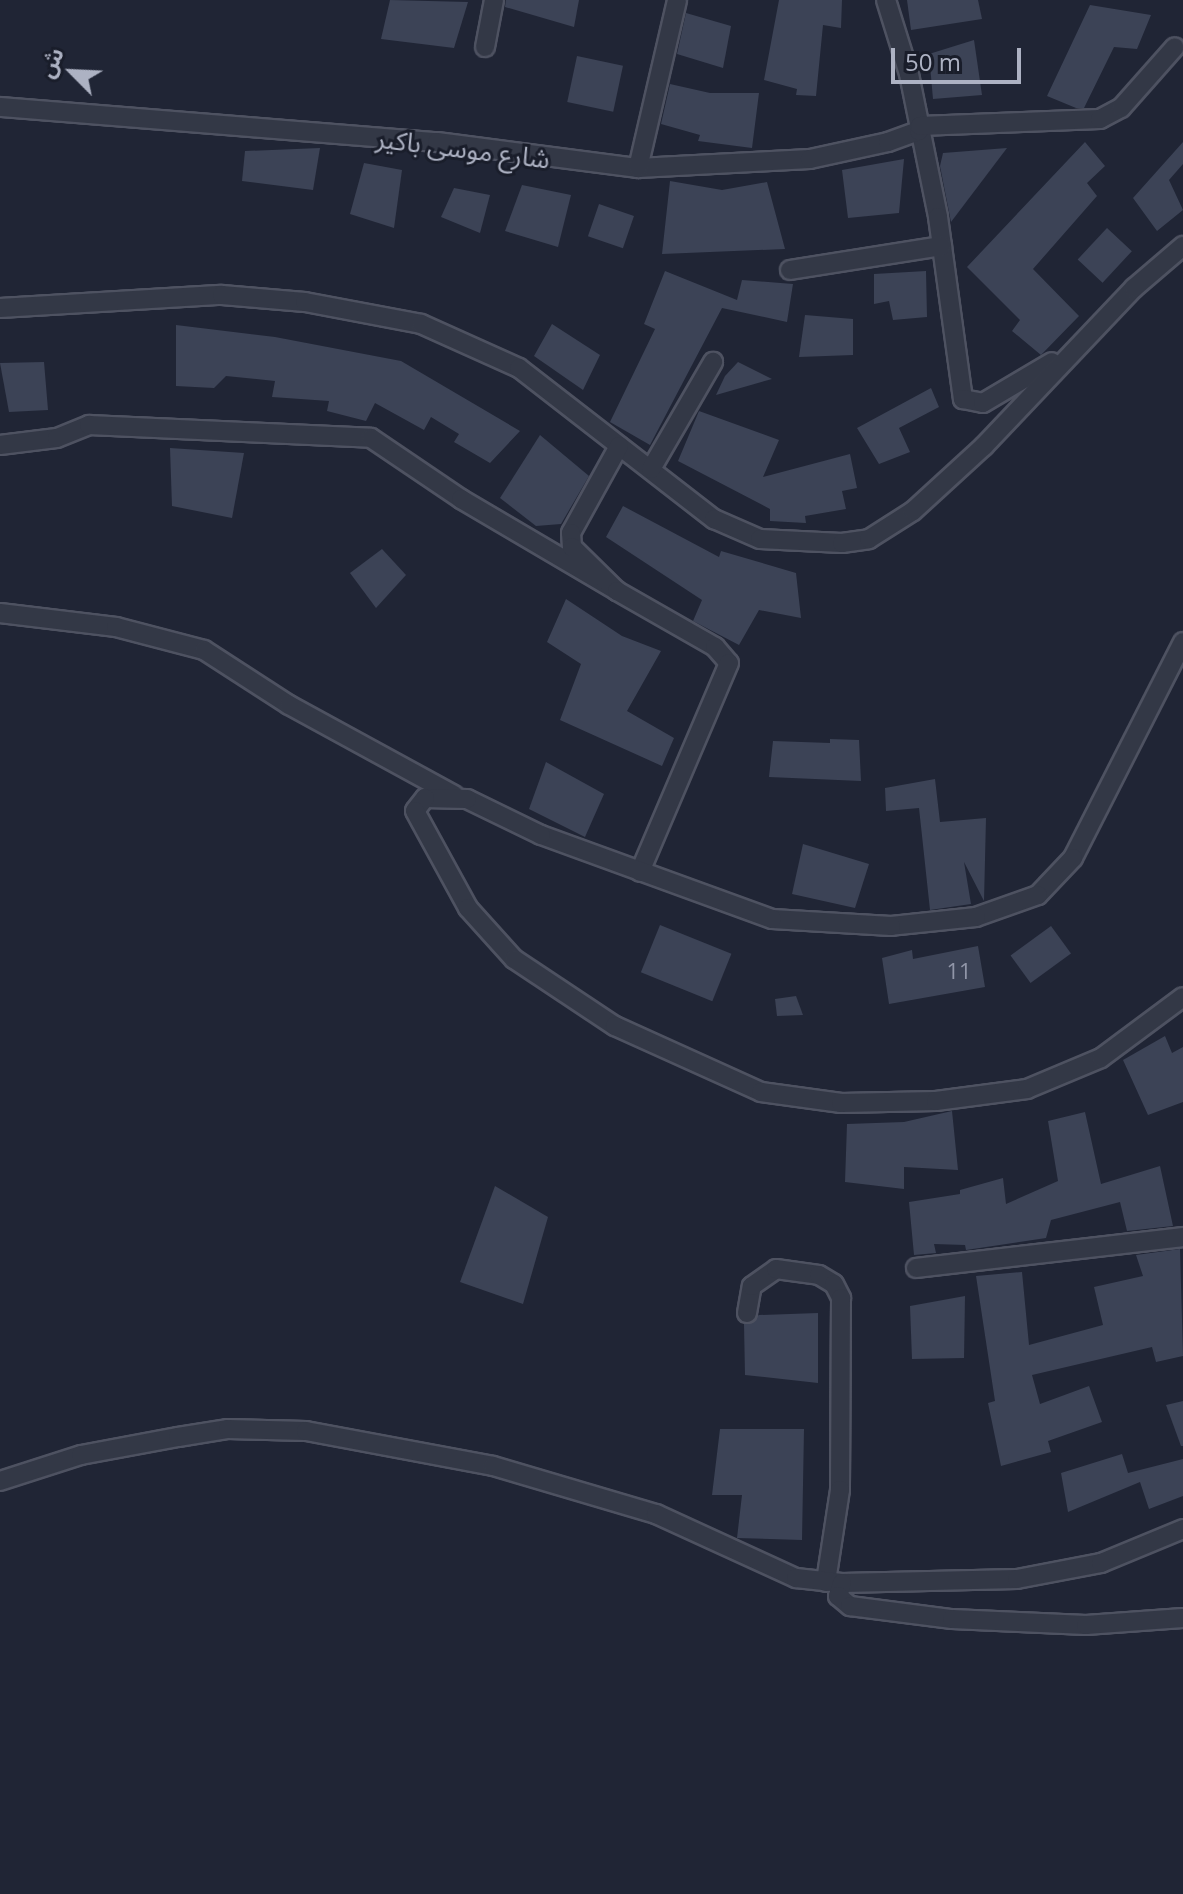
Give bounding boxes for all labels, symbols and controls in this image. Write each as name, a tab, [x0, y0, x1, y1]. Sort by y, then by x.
north arrow	[32, 32, 112, 112]
scale bar	[895, 32, 1025, 82]
text: ش	[30, 42, 70, 82]
text: 50 m	[905, 45, 961, 78]
street label: شارع موسى باكير	[374, 123, 552, 175]
house number: 11	[946, 958, 972, 984]

